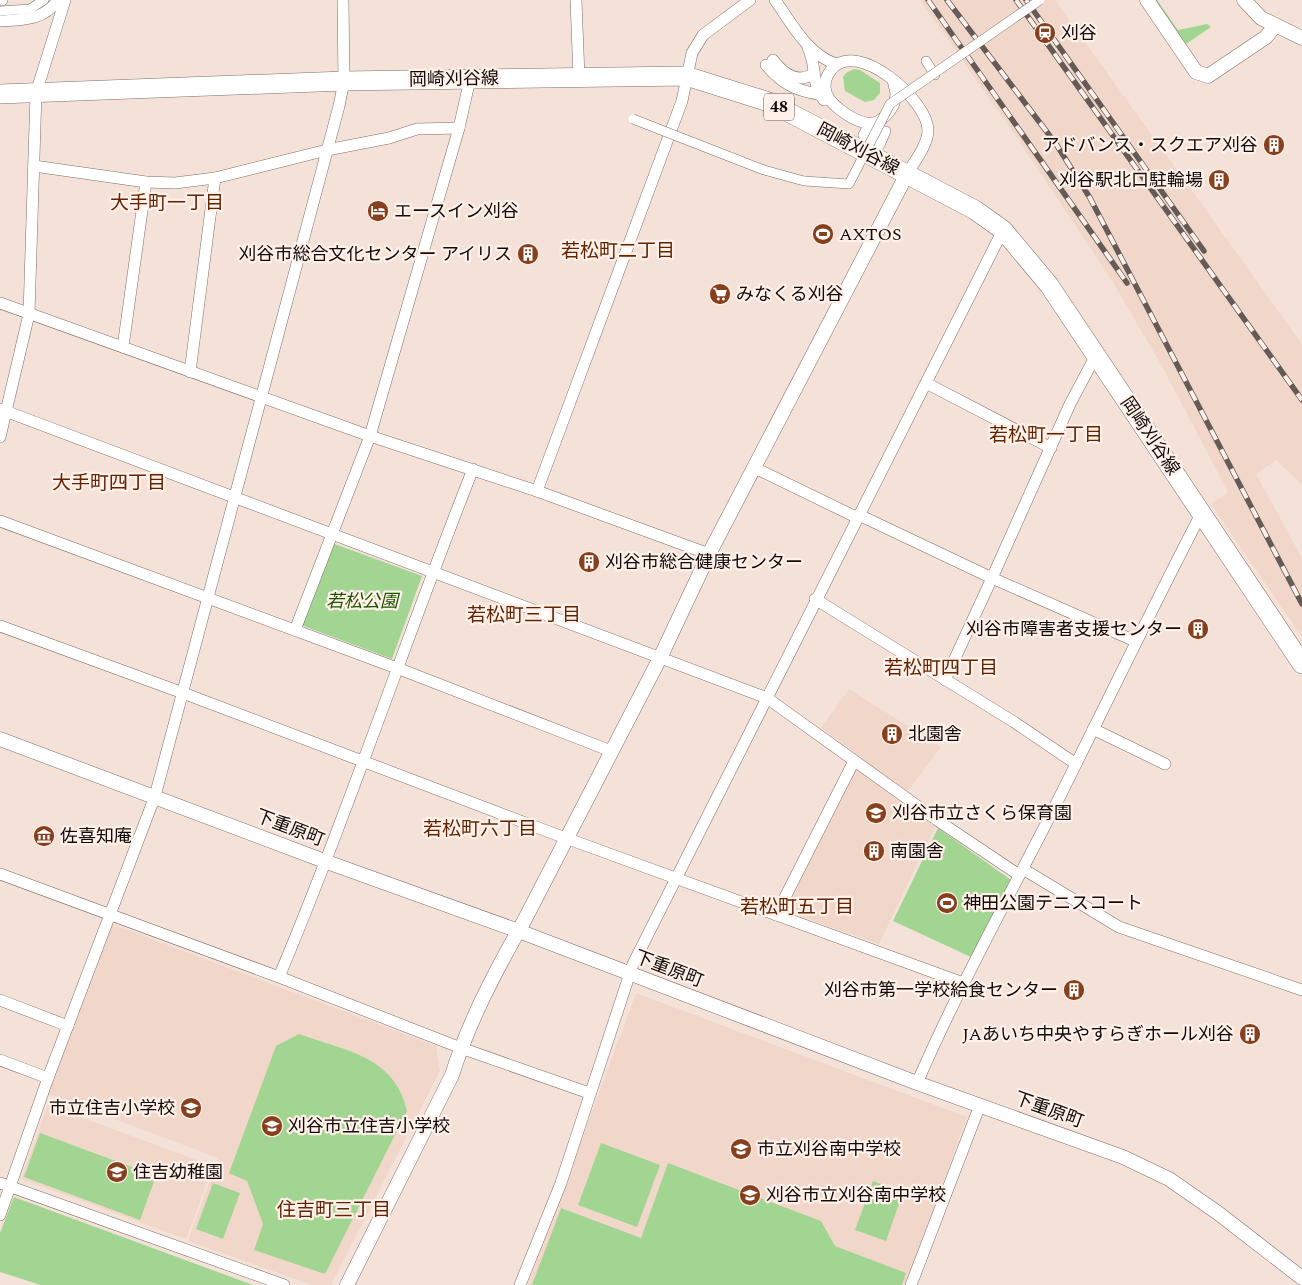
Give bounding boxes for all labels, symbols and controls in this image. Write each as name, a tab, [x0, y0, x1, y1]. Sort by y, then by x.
place label: 刈谷	[1061, 20, 1097, 47]
station icon: 刈谷	[1033, 21, 1057, 45]
street label: 岡崎刈谷線	[409, 65, 499, 93]
road number: 48	[764, 94, 794, 120]
street label: 岡崎刈谷線	[812, 116, 904, 182]
place label: アドバンス・スクエア刈谷	[1041, 132, 1258, 159]
building icon: アドバンス・スクエア刈谷	[1262, 133, 1286, 157]
place label: 刈谷駅北口駐輪場	[1059, 167, 1203, 194]
building icon: 刈谷駅北口駐輪場	[1207, 168, 1231, 192]
district label: 大手町一丁目	[110, 189, 224, 218]
place label: エースイン刈谷	[394, 198, 519, 225]
hotel icon: エースイン刈谷	[366, 199, 390, 223]
place label: AXTOS	[839, 221, 902, 248]
sports icon: AXTOS	[811, 222, 835, 246]
district label: 若松町二丁目	[561, 237, 675, 266]
place label: 刈谷市総合文化センター アイリス	[238, 241, 512, 268]
building icon: 刈谷市総合文化センター アイリス	[516, 242, 540, 266]
place label: みなくる刈谷	[736, 281, 844, 308]
supermarket icon: みなくる刈谷	[708, 282, 732, 306]
street label: 岡崎刈谷線	[1114, 391, 1186, 481]
district label: 若松町一丁目	[989, 421, 1103, 450]
district label: 大手町四丁目	[52, 469, 166, 498]
place label: 刈谷市総合健康センター	[605, 549, 803, 576]
building icon: 刈谷市総合健康センター	[577, 550, 601, 574]
park label: 若松公園	[326, 588, 401, 615]
district label: 若松町三丁目	[467, 601, 581, 630]
place label: 刈谷市障害者支援センター	[966, 616, 1182, 643]
building icon: 刈谷市障害者支援センター	[1186, 617, 1210, 641]
district label: 若松町四丁目	[884, 654, 998, 683]
place label: 北園舎	[908, 721, 962, 748]
building icon: 北園舎	[880, 722, 904, 746]
place label: 刈谷市立さくら保育園	[892, 800, 1072, 827]
school or university icon: 刈谷市立さくら保育園	[864, 801, 888, 825]
street label: 下重原町	[252, 802, 328, 854]
district label: 若松町六丁目	[423, 815, 537, 844]
place label: 佐喜知庵	[60, 823, 132, 850]
museum icon: 佐喜知庵	[32, 824, 56, 848]
place label: 南園舎	[890, 838, 944, 865]
building icon: 南園舎	[862, 839, 886, 863]
place label: 神田公園テニスコート	[963, 890, 1143, 917]
sports icon: 神田公園テニスコート	[935, 891, 959, 915]
district label: 若松町五丁目	[740, 893, 854, 922]
street label: 下重原町	[631, 943, 707, 995]
place label: 刈谷市第一学校給食センター	[824, 977, 1058, 1004]
building icon: 刈谷市第一学校給食センター	[1062, 978, 1086, 1002]
place label: JAあいち中央やすらぎホール刈谷	[962, 1021, 1234, 1048]
building icon: JAあいち中央やすらぎホール刈谷	[1238, 1022, 1262, 1046]
street label: 下重原町	[1011, 1085, 1087, 1135]
place label: 市立住吉小学校	[49, 1095, 175, 1122]
school or university icon: 市立住吉小学校	[179, 1096, 203, 1120]
place label: 刈谷市立住吉小学校	[288, 1113, 450, 1140]
school or university icon: 刈谷市立住吉小学校	[260, 1114, 284, 1138]
place label: 市立刈谷南中学校	[757, 1136, 901, 1163]
school or university icon: 市立刈谷南中学校	[729, 1137, 753, 1161]
place label: 住吉幼稚園	[133, 1159, 223, 1186]
school or university icon: 住吉幼稚園	[105, 1160, 129, 1184]
place label: 刈谷市立刈谷南中学校	[766, 1182, 946, 1209]
school or university icon: 刈谷市立刈谷南中学校	[738, 1183, 762, 1207]
district label: 住吉町三丁目	[277, 1196, 391, 1225]

